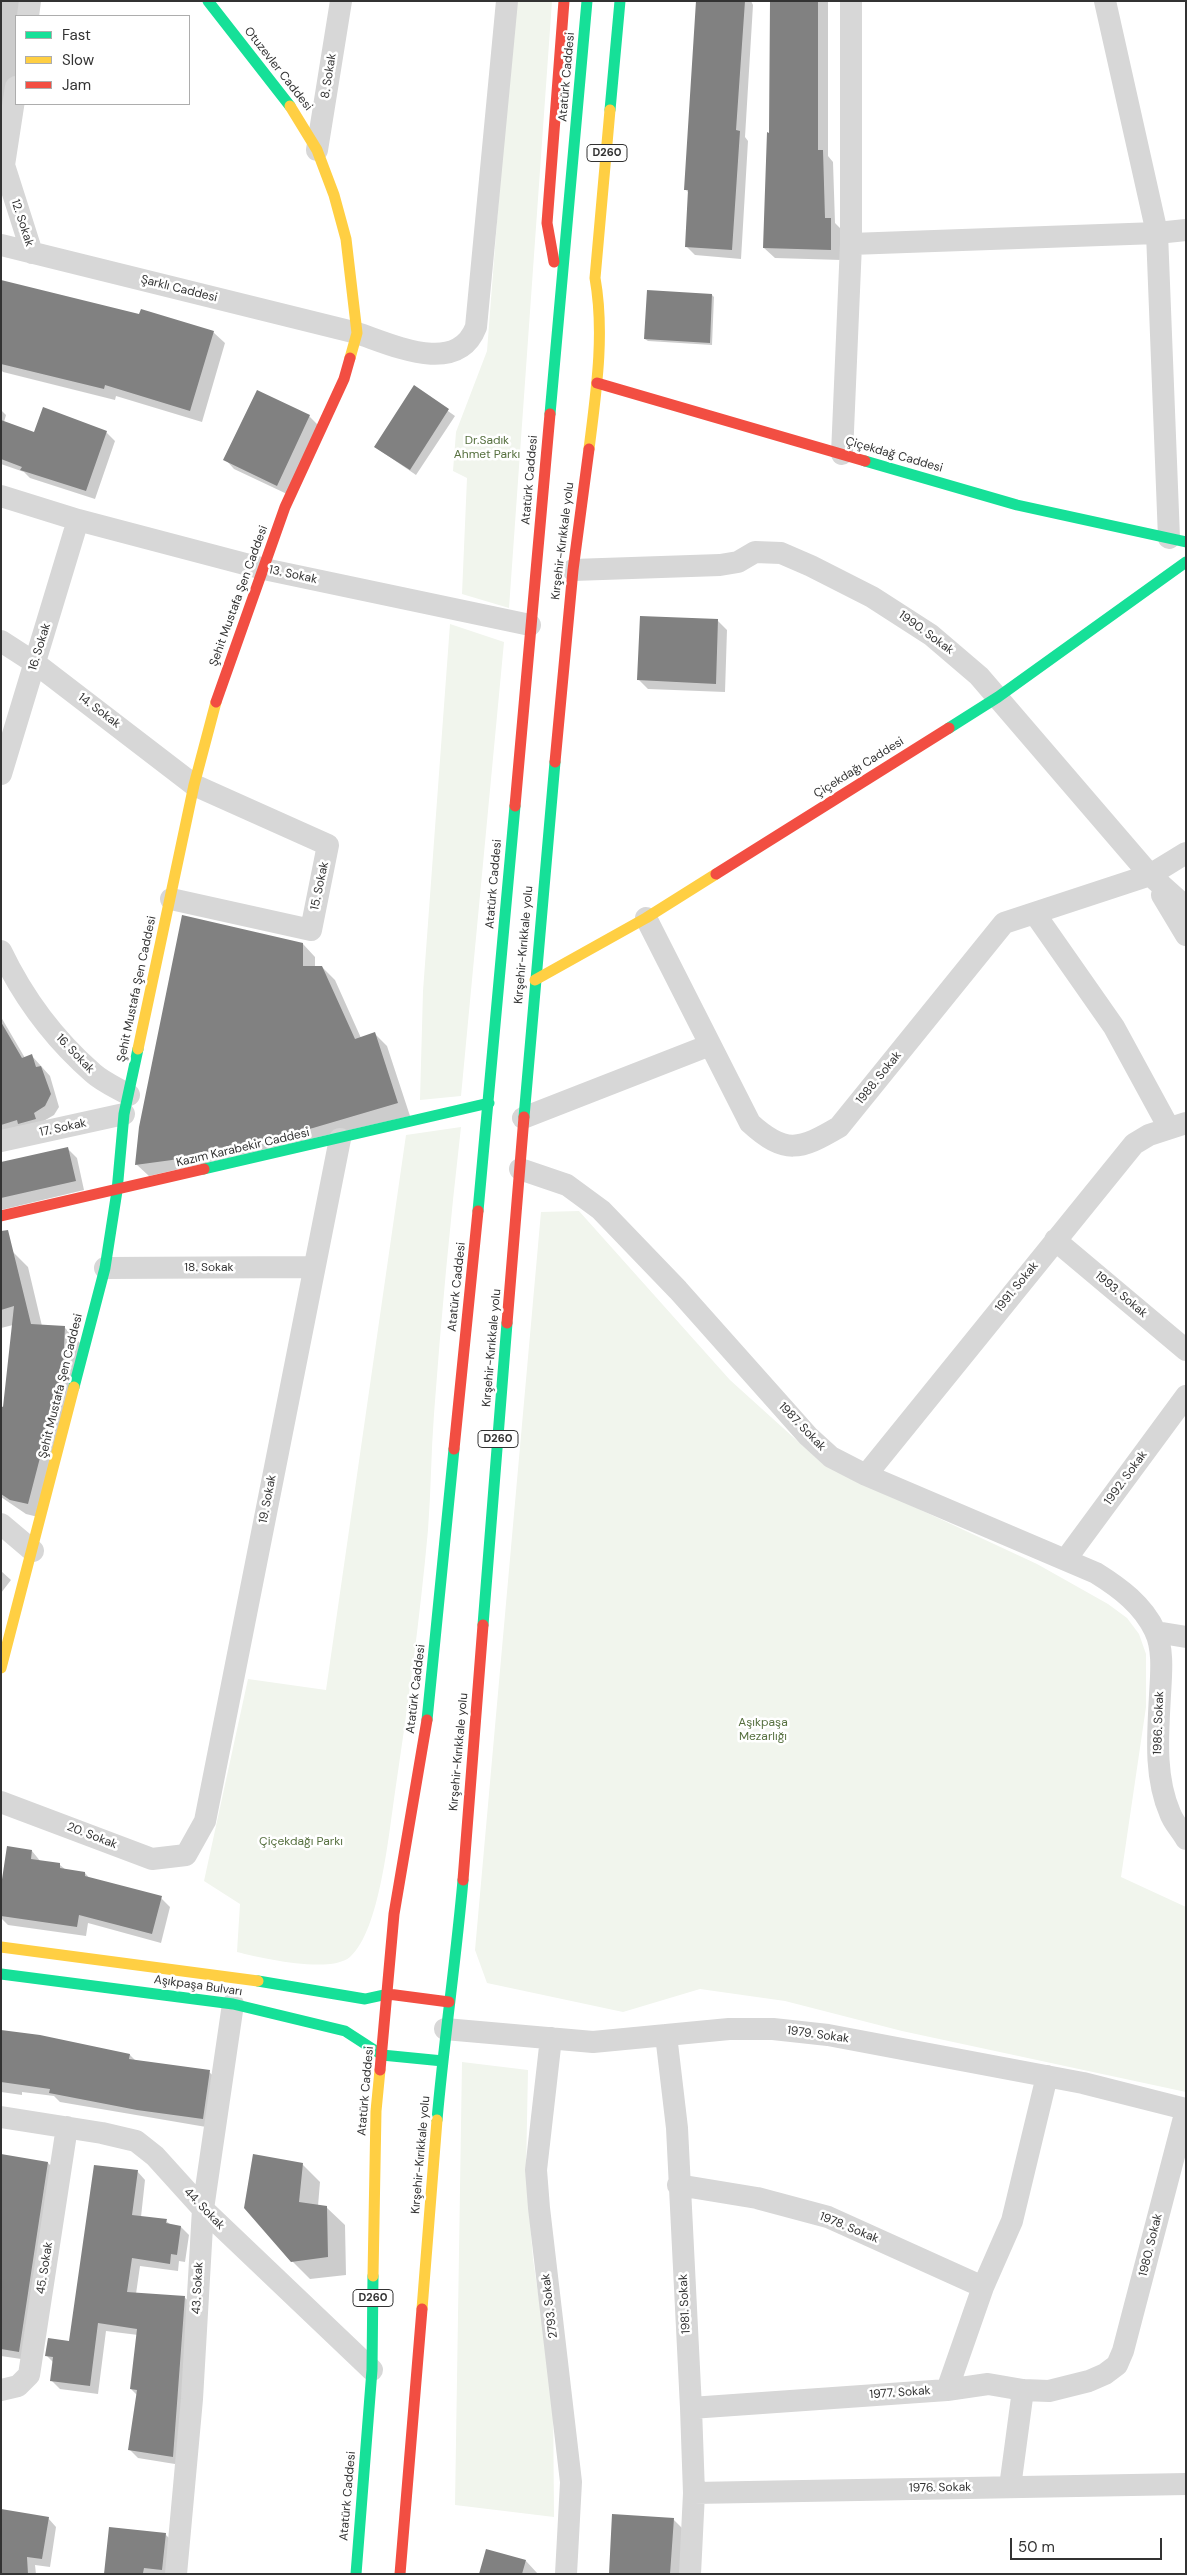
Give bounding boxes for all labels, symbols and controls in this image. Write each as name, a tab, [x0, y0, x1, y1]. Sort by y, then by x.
legend	[15, 15, 190, 105]
street label: Otuzevler Caddesi	[241, 24, 315, 114]
text: Fast	[62, 25, 91, 45]
street label: Atatürk Caddesi	[556, 32, 578, 122]
text: Slow	[62, 50, 94, 70]
street label: 8. Sokak	[318, 52, 340, 100]
text: Jam	[62, 75, 91, 95]
road number: D260	[587, 144, 627, 162]
street label: 12. Sokak	[8, 198, 36, 248]
street label: Şarklı Caddesi	[139, 273, 219, 305]
park label: Dr.Sadık Ahmet Parkı	[454, 434, 520, 462]
street label: Çiçekdağ Caddesi	[844, 434, 944, 476]
street label: Atatürk Caddesi	[519, 435, 541, 525]
street label: Kırşehir-Kırıkkale yolu	[549, 481, 577, 601]
street label: Şehit Mustafa Şen Caddesi	[207, 524, 271, 668]
street label: 13. Sokak	[268, 563, 318, 587]
street label: 1990. Sokak	[896, 608, 956, 658]
street label: 16. Sokak	[26, 621, 54, 673]
street label: 14. Sokak	[75, 690, 123, 732]
street label: Çiçekdağı Caddesi	[811, 735, 907, 801]
street label: Atatürk Caddesi	[483, 839, 505, 929]
street label: 15. Sokak	[308, 860, 332, 912]
street label: Kırşehir-Kırıkkale yolu	[512, 885, 536, 1005]
street label: Şehit Mustafa Şen Caddesi	[114, 915, 160, 1063]
street label: 16. Sokak	[53, 1031, 97, 1077]
street label: 1988. Sokak	[853, 1049, 905, 1107]
street label: 17. Sokak	[38, 1116, 88, 1140]
street label: Kazım Karabekir Caddesi	[175, 1126, 311, 1170]
street label: Atatürk Caddesi	[445, 1242, 469, 1332]
street label: 1991. Sokak	[992, 1259, 1042, 1315]
street label: 18. Sokak	[184, 1261, 234, 1275]
street label: 1993. Sokak	[1092, 1269, 1150, 1321]
street label: Kırşehir-Kırıkkale yolu	[480, 1288, 504, 1408]
street label: Şehit Mustafa Şen Caddesi	[36, 1312, 86, 1460]
street label: 1987. Sokak	[775, 1400, 829, 1454]
road number: D260	[478, 1430, 518, 1448]
street label: 1992. Sokak	[1101, 1448, 1151, 1508]
street label: 19. Sokak	[256, 1474, 280, 1524]
street label: Atatürk Caddesi	[403, 1644, 429, 1734]
street label: 1986. Sokak	[1151, 1691, 1167, 1755]
street label: Kırşehir-Kırıkkale yolu	[447, 1692, 471, 1812]
park label: Aşıkpaşa Mezarlığı	[738, 1716, 788, 1744]
street label: 20. Sokak	[65, 1820, 119, 1852]
park label: Çiçekdağı Parkı	[259, 1835, 343, 1849]
street label: Aşıkpaşa Bulvarı	[153, 1973, 243, 1999]
street label: 1979. Sokak	[786, 2024, 850, 2046]
street label: Atatürk Caddesi	[355, 2046, 377, 2136]
street label: Kırşehir-Kırıkkale yolu	[409, 2095, 433, 2215]
street label: 44. Sokak	[180, 2185, 228, 2233]
street label: 1978. Sokak	[817, 2210, 881, 2246]
street label: 1980. Sokak	[1136, 2212, 1166, 2278]
street label: 45. Sokak	[34, 2241, 56, 2295]
street label: 43. Sokak	[189, 2261, 207, 2315]
street label: 2793. Sokak	[539, 2273, 561, 2339]
street label: 1981. Sokak	[676, 2274, 694, 2334]
road number: D260	[353, 2290, 393, 2306]
street label: 1977. Sokak	[869, 2384, 931, 2402]
street label: Atatürk Caddesi	[337, 2451, 359, 2541]
street label: 1976. Sokak	[909, 2480, 971, 2496]
scale bar	[1012, 2528, 1164, 2560]
text: 50 m	[1018, 2537, 1055, 2557]

